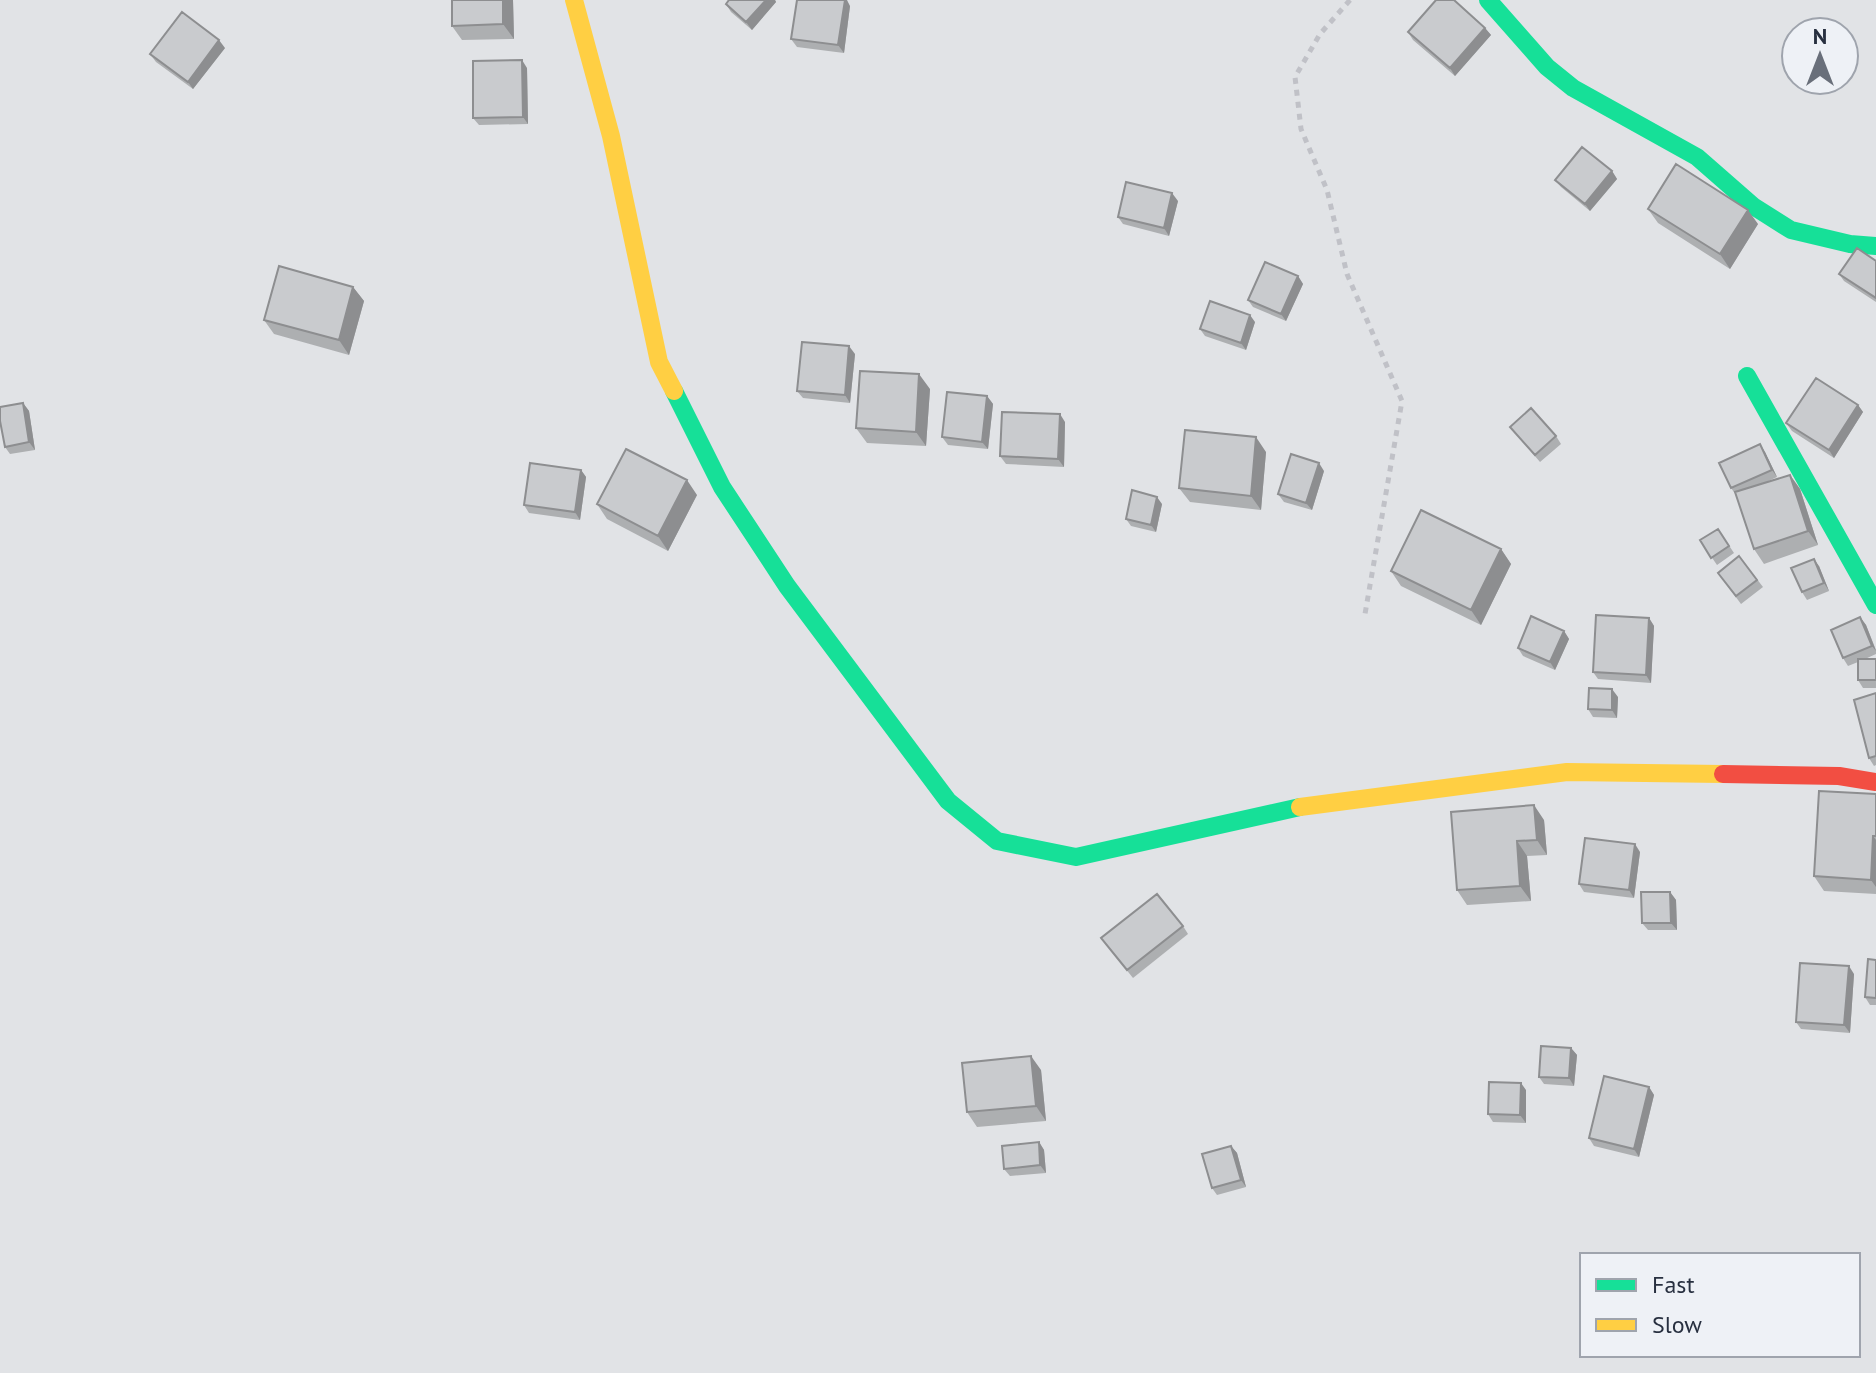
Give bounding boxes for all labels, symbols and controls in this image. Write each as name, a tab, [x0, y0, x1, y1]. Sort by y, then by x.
north arrow	[1780, 16, 1860, 96]
text: N	[1813, 22, 1827, 50]
legend	[1580, 1253, 1860, 1357]
text: Fast	[1652, 1269, 1695, 1300]
text: Slow	[1652, 1309, 1702, 1340]

